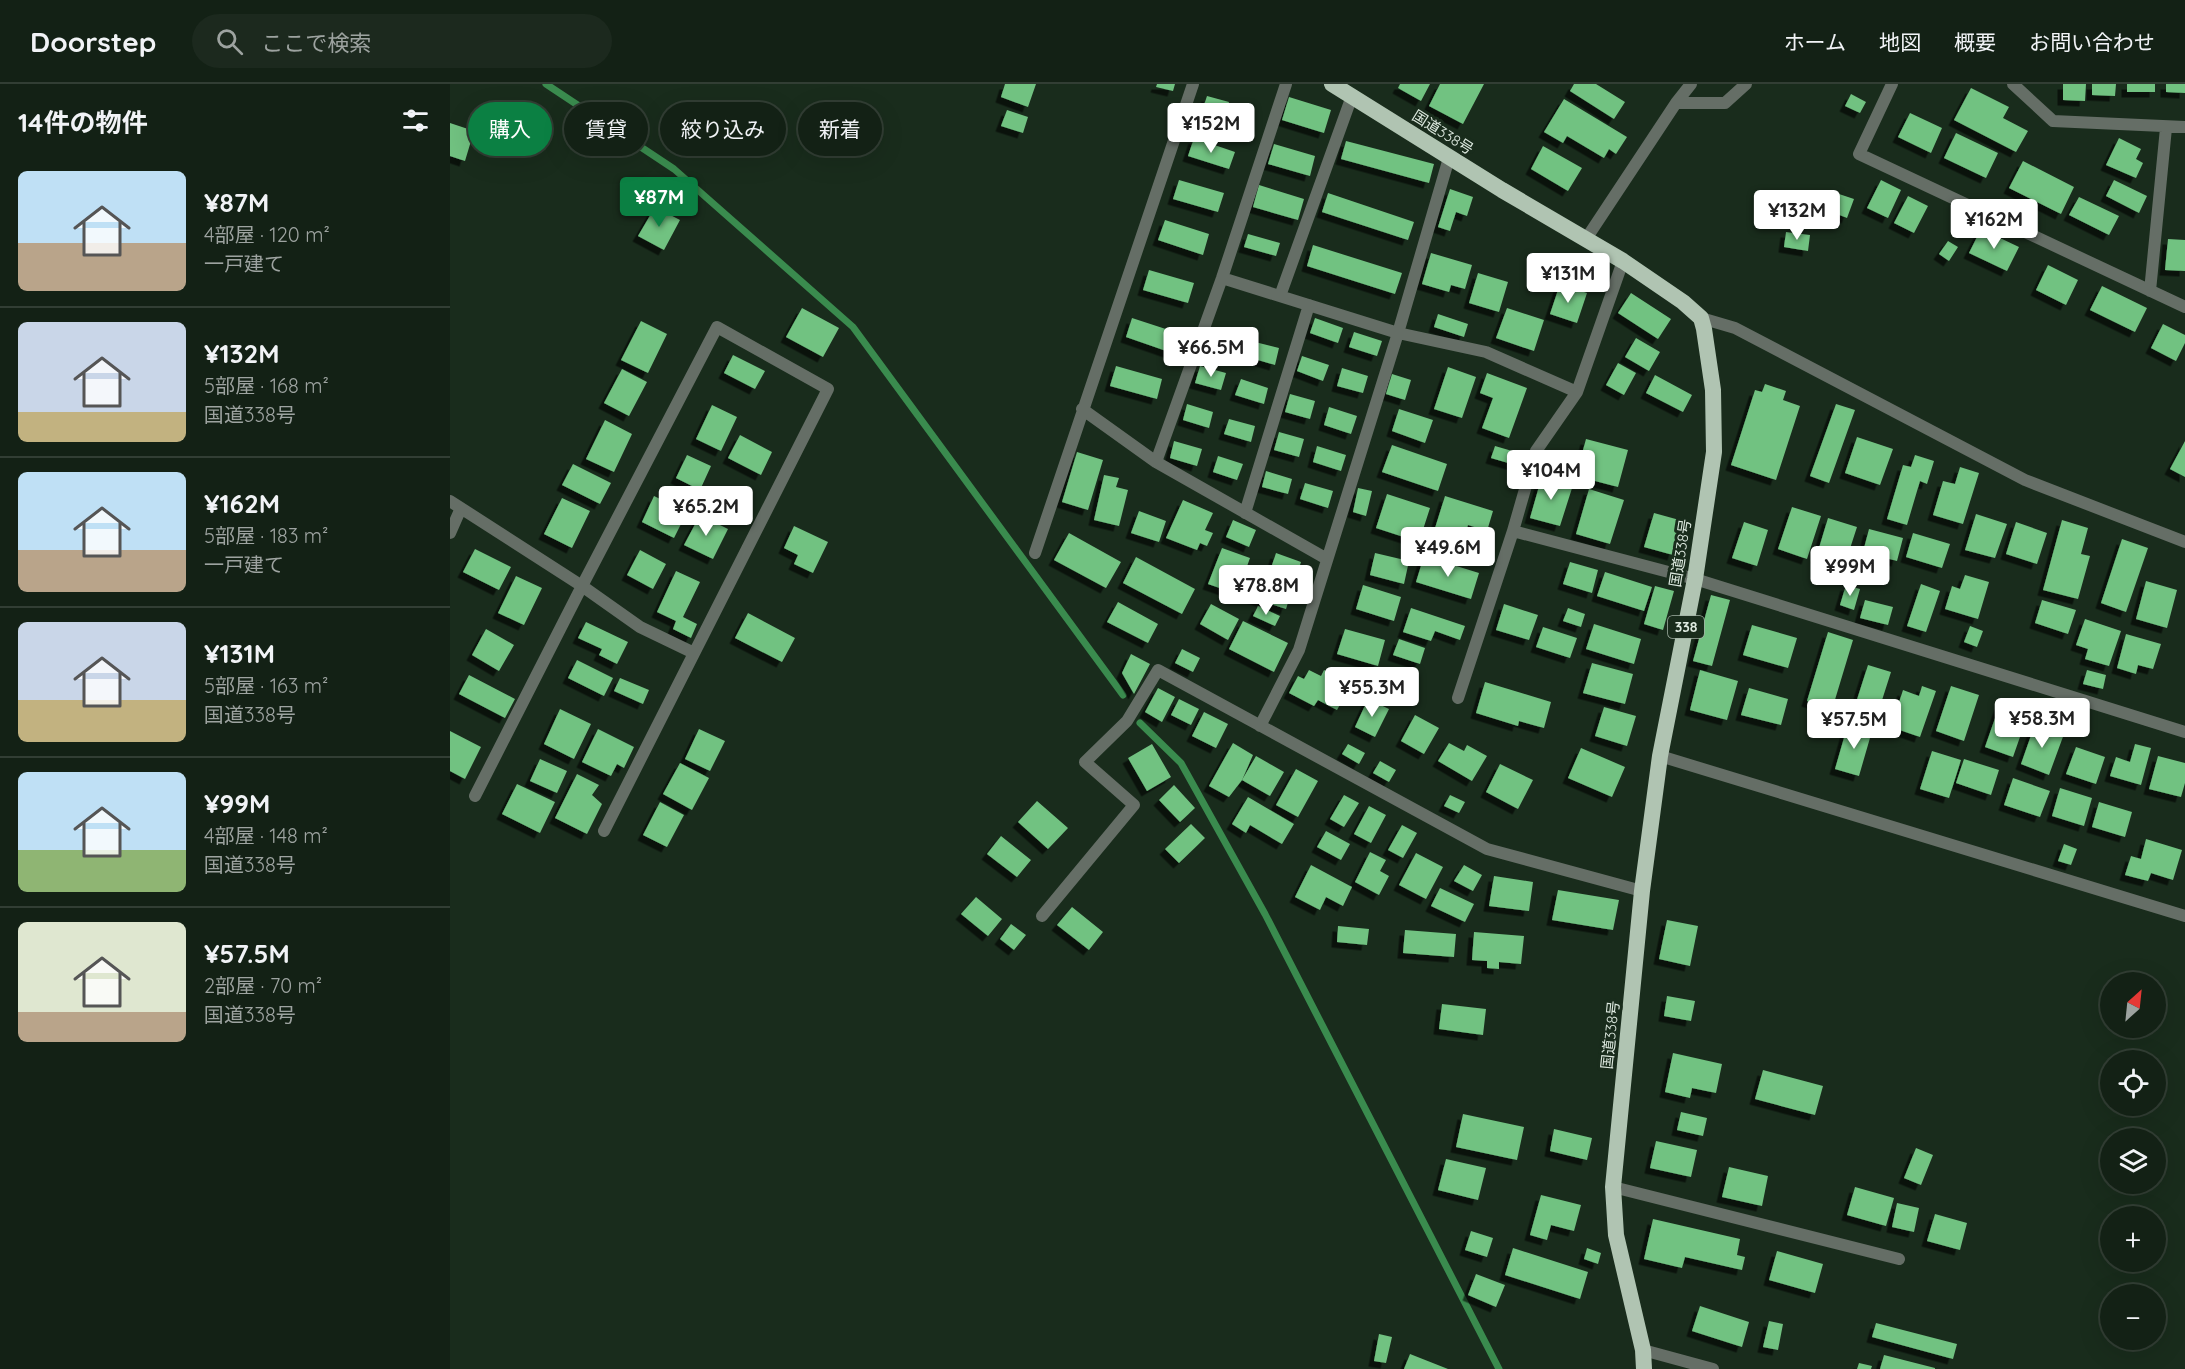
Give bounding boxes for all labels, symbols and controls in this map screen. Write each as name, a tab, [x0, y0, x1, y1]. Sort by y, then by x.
search box	[192, 14, 612, 68]
text: Doorstep	[30, 24, 156, 59]
icon: search	[213, 25, 246, 58]
text: ここで検索	[261, 29, 371, 57]
text: ホーム	[1784, 29, 1846, 55]
text: 地図	[1879, 29, 1921, 55]
text: 概要	[1954, 29, 1996, 55]
text: お問い合わせ	[2029, 29, 2155, 55]
chip: 購入	[468, 102, 552, 156]
chip: 賃貸	[564, 102, 648, 156]
chip: 絞り込み	[660, 102, 786, 156]
chip: 新着	[798, 102, 882, 156]
pin: ¥152M	[1169, 103, 1253, 154]
icon: filters	[399, 104, 432, 137]
text: 14件の物件	[18, 106, 147, 139]
street label: 国道338号	[1409, 106, 1477, 158]
text: ¥152M	[1182, 110, 1240, 135]
pin: ¥87M	[623, 177, 695, 228]
text: ¥87M	[634, 184, 684, 209]
text: ¥87M	[204, 186, 269, 219]
pin: ¥132M	[1755, 190, 1839, 241]
icon: home	[66, 195, 138, 267]
text: ¥132M	[1768, 197, 1826, 222]
pin: ¥162M	[1952, 199, 2036, 250]
text: ¥162M	[1965, 206, 2023, 231]
text: 4部屋 · 120 m²	[204, 222, 330, 247]
text: 一戸建て	[204, 251, 284, 276]
pin: ¥131M	[1526, 253, 1610, 304]
text: ¥131M	[1541, 260, 1595, 285]
pin: ¥66.5M	[1162, 327, 1260, 378]
text: ¥66.5M	[1178, 334, 1244, 359]
text: ¥132M	[204, 337, 280, 370]
icon: home	[66, 346, 138, 418]
text: 5部屋 · 168 m²	[204, 373, 329, 398]
text: 国道338号	[204, 402, 296, 427]
pin: ¥104M	[1509, 450, 1593, 501]
text: ¥104M	[1521, 457, 1581, 482]
pin: ¥65.2M	[657, 486, 755, 537]
text: ¥162M	[204, 487, 280, 520]
text: ¥65.2M	[673, 493, 739, 518]
icon: home	[66, 496, 138, 568]
street label: 国道338号	[1665, 518, 1695, 588]
text: 5部屋 · 183 m²	[204, 523, 328, 548]
pin: ¥49.6M	[1399, 527, 1497, 578]
text: ¥49.6M	[1415, 534, 1481, 559]
pin: ¥99M	[1814, 546, 1886, 597]
text: 一戸建て	[204, 552, 284, 577]
text: ¥99M	[1824, 553, 1876, 578]
pin: ¥78.8M	[1217, 565, 1315, 616]
text: ¥78.8M	[1233, 572, 1299, 597]
road number: 338	[1668, 616, 1704, 638]
text: ¥131M	[204, 637, 275, 670]
icon: home	[66, 646, 138, 718]
pin: ¥55.3M	[1323, 667, 1421, 718]
text: 5部屋 · 163 m²	[204, 673, 328, 698]
text: ¥55.3M	[1339, 674, 1405, 699]
pin: ¥58.3M	[1993, 698, 2091, 749]
pin: ¥57.5M	[1805, 699, 1903, 750]
text: 国道338号	[204, 702, 296, 727]
text: ¥58.3M	[2009, 705, 2075, 730]
text: ¥57.5M	[1821, 706, 1887, 731]
text: ¥99M	[204, 787, 270, 820]
icon: home	[66, 796, 138, 868]
text: 4部屋 · 148 m²	[204, 823, 328, 848]
text: 国道338号	[204, 852, 296, 877]
text: ¥57.5M	[204, 937, 290, 970]
icon: home	[66, 946, 138, 1018]
north arrow	[2100, 972, 2166, 1038]
map controls	[2100, 972, 2166, 1350]
text: 2部屋 · 70 m²	[204, 973, 322, 998]
street label: 国道338号	[1597, 1000, 1623, 1070]
text: 国道338号	[204, 1002, 296, 1027]
button: locate	[2100, 1050, 2166, 1116]
button: layers	[2100, 1128, 2166, 1194]
button: +	[2100, 1206, 2166, 1272]
button: −	[2100, 1284, 2166, 1350]

